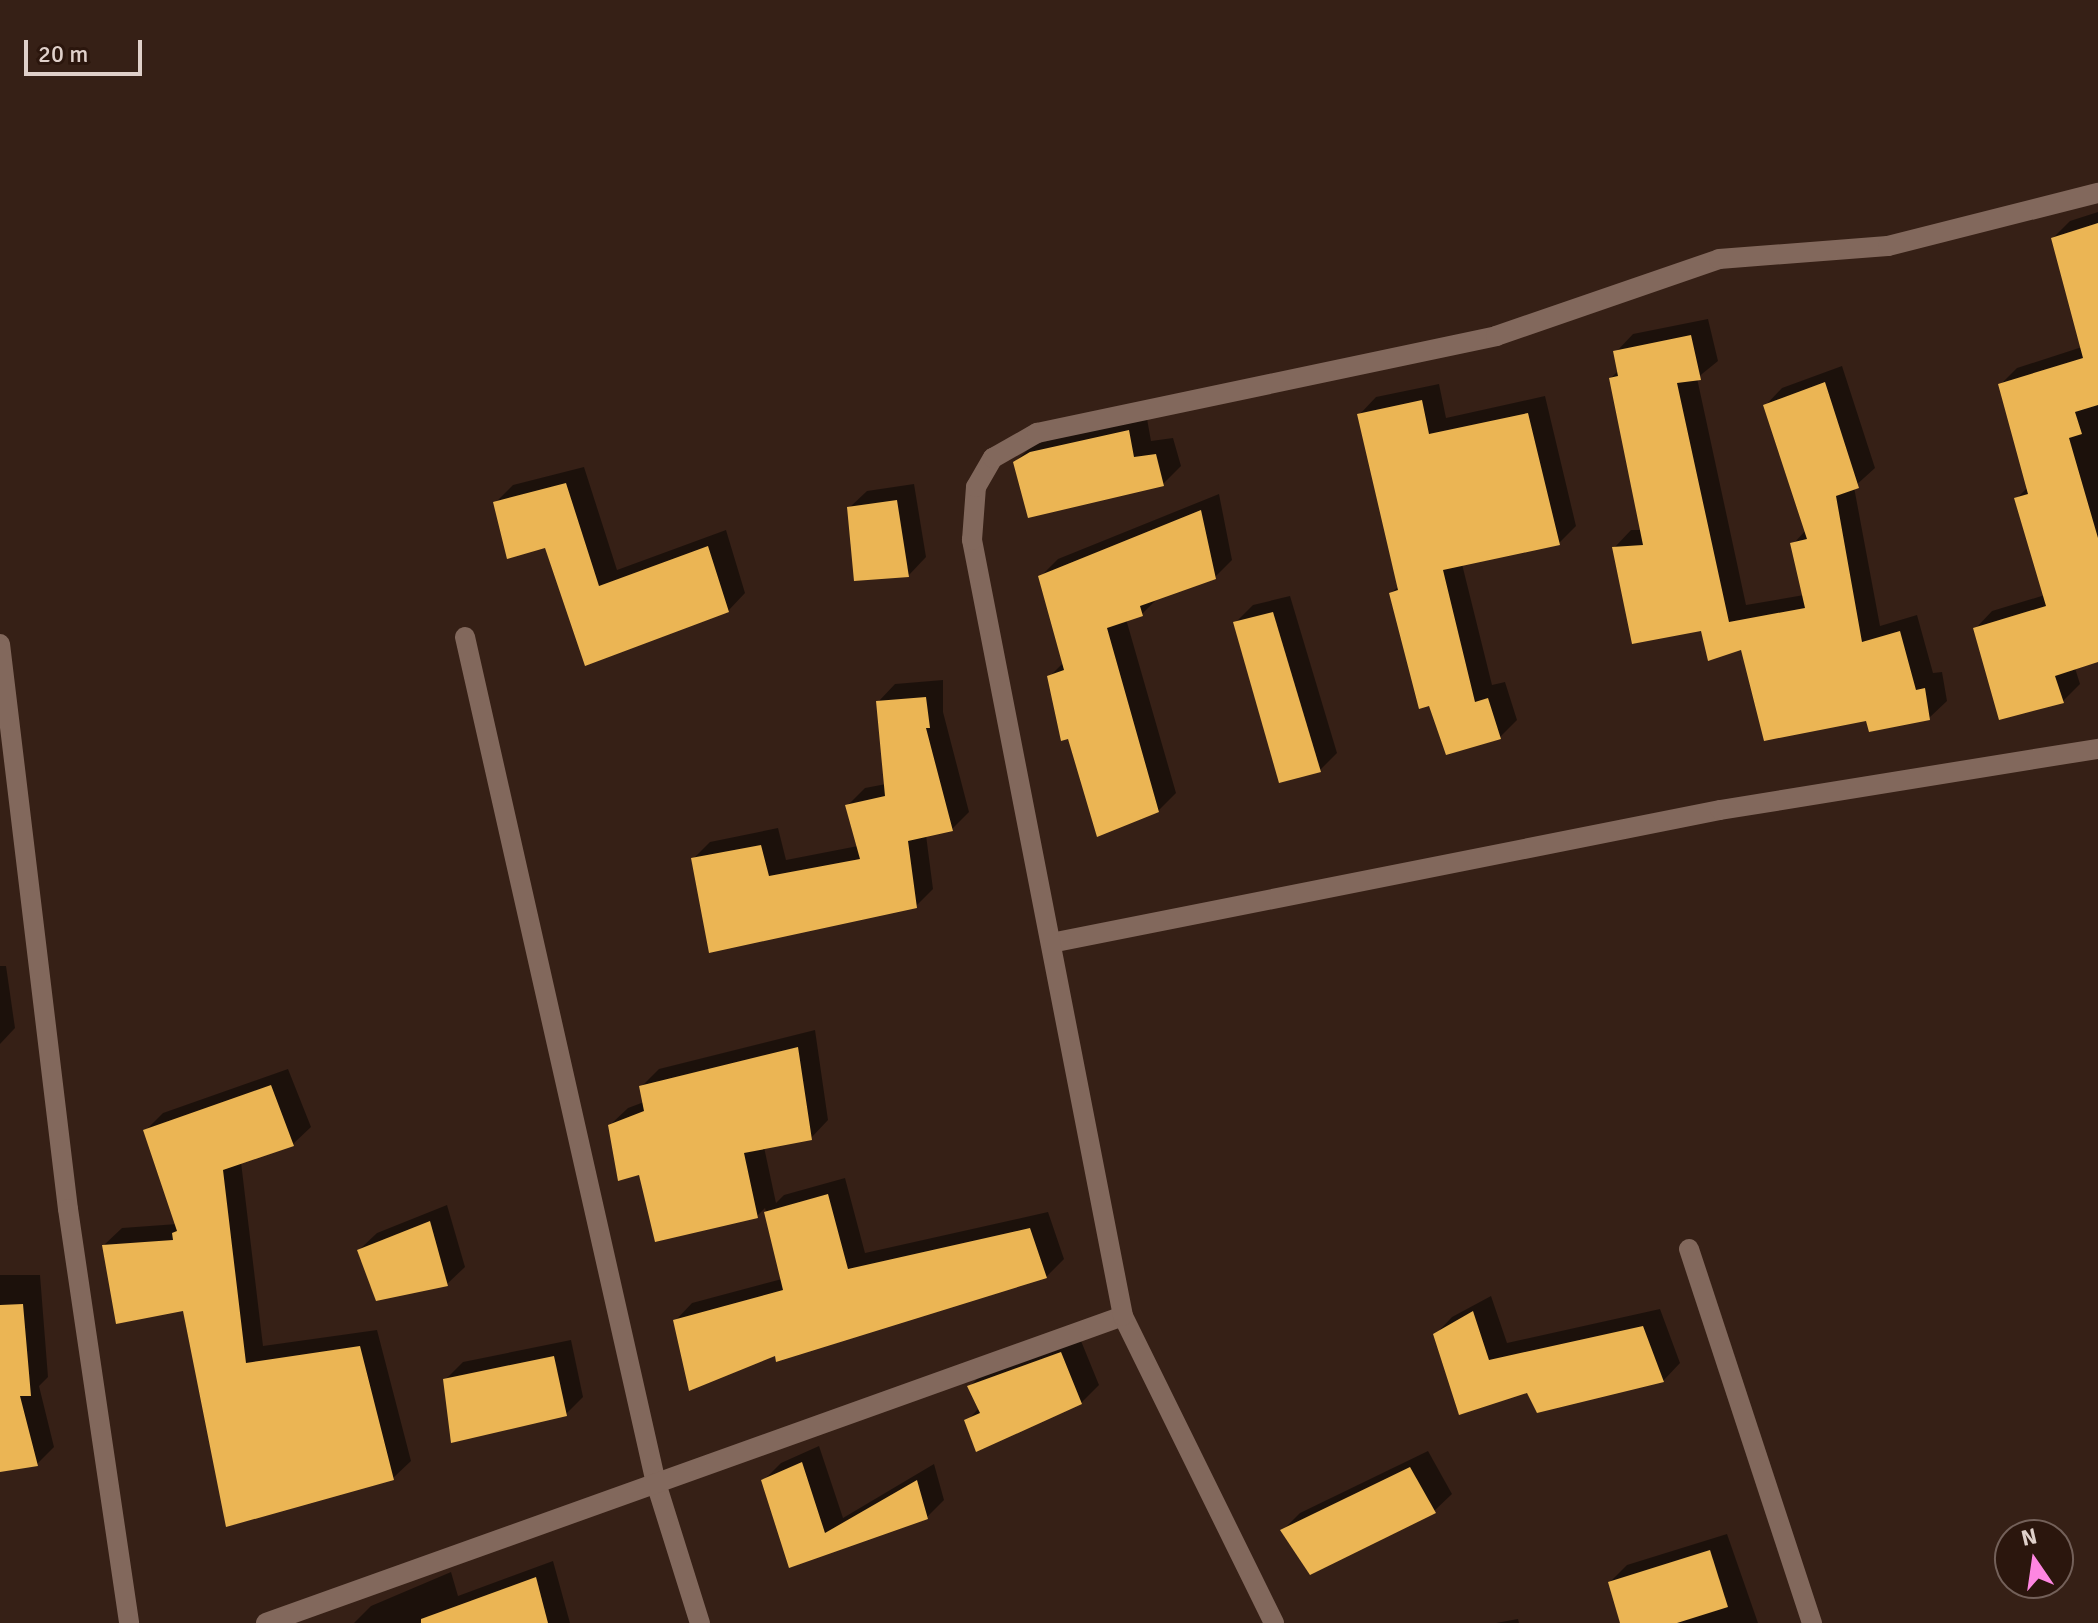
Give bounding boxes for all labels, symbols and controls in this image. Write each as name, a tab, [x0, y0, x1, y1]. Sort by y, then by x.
scale bar	[28, 24, 146, 74]
text: 20 m	[38, 39, 88, 69]
north arrow	[1994, 1519, 2074, 1599]
text: N	[2018, 1522, 2039, 1552]

